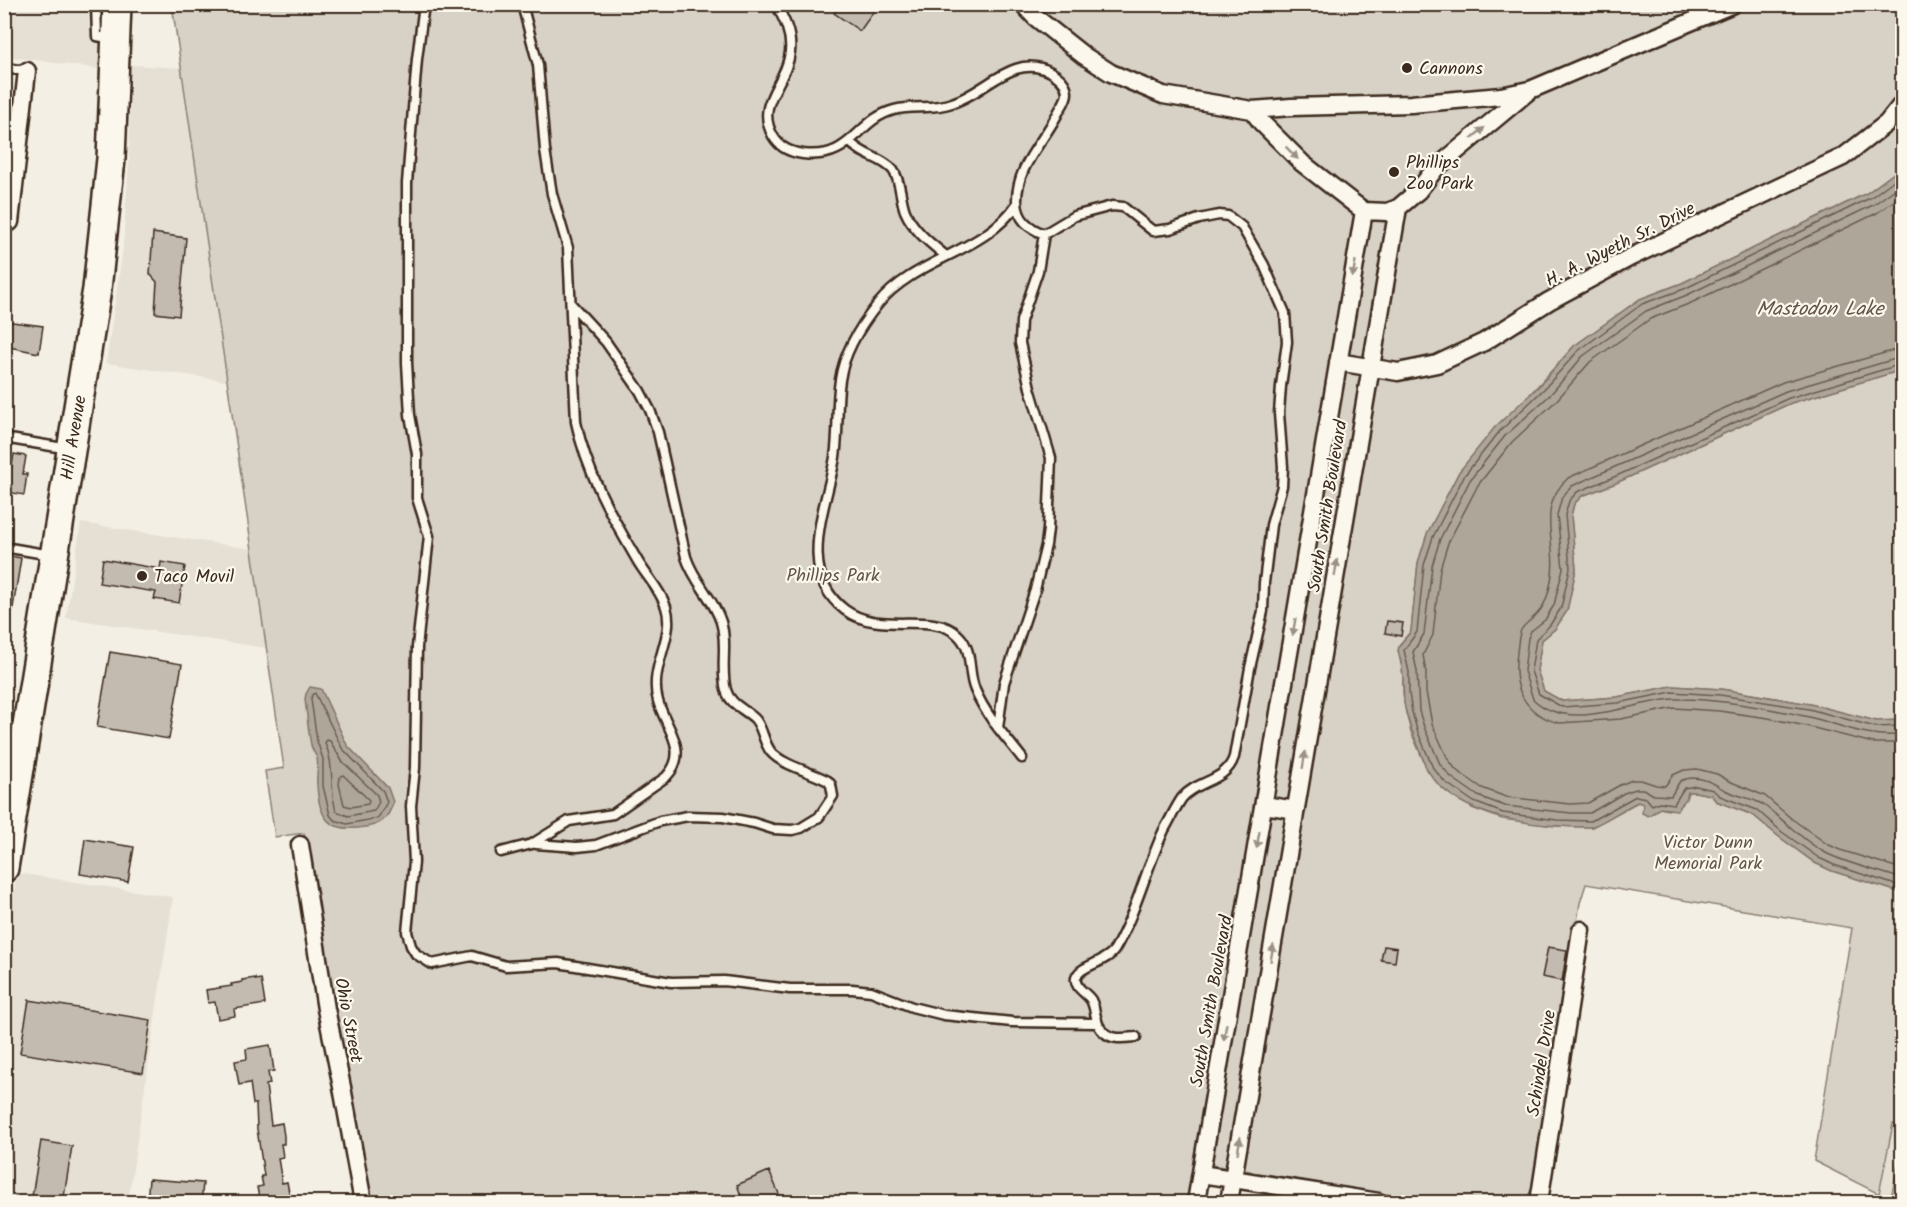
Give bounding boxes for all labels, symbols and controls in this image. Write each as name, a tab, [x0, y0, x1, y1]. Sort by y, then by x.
place label: Cannons	[1419, 55, 1483, 84]
marker: Cannons	[1400, 61, 1414, 75]
one-way arrow	[1470, 127, 1485, 140]
one-way arrow	[1285, 146, 1299, 161]
place label: Phillips Zoo Park	[1406, 149, 1474, 199]
marker: Phillips Zoo Park	[1387, 165, 1401, 179]
street label: H. A. Wyeth Sr. Drive	[1541, 195, 1701, 296]
one-way arrow	[1349, 259, 1358, 278]
water label: Mastodon Lake	[1757, 294, 1885, 326]
street label: Hill Avenue	[54, 393, 96, 482]
street label: South Smith Boulevard	[1301, 417, 1357, 594]
one-way arrow	[1332, 558, 1341, 577]
park label: Phillips Park	[787, 562, 880, 591]
place label: Taco Movil	[154, 563, 235, 592]
marker: Taco Movil	[135, 569, 149, 583]
one-way arrow	[1289, 617, 1298, 636]
one-way arrow	[1300, 751, 1309, 770]
park label: Victor Dunn Memorial Park	[1654, 829, 1762, 879]
one-way arrow	[1253, 830, 1262, 849]
street label: South Smith Boulevard	[1183, 912, 1242, 1089]
one-way arrow	[1268, 943, 1277, 962]
street label: Ohio Street	[325, 975, 370, 1066]
street label: Schindel Drive	[1520, 1008, 1565, 1119]
one-way arrow	[1220, 1022, 1229, 1041]
one-way arrow	[1235, 1135, 1244, 1154]

